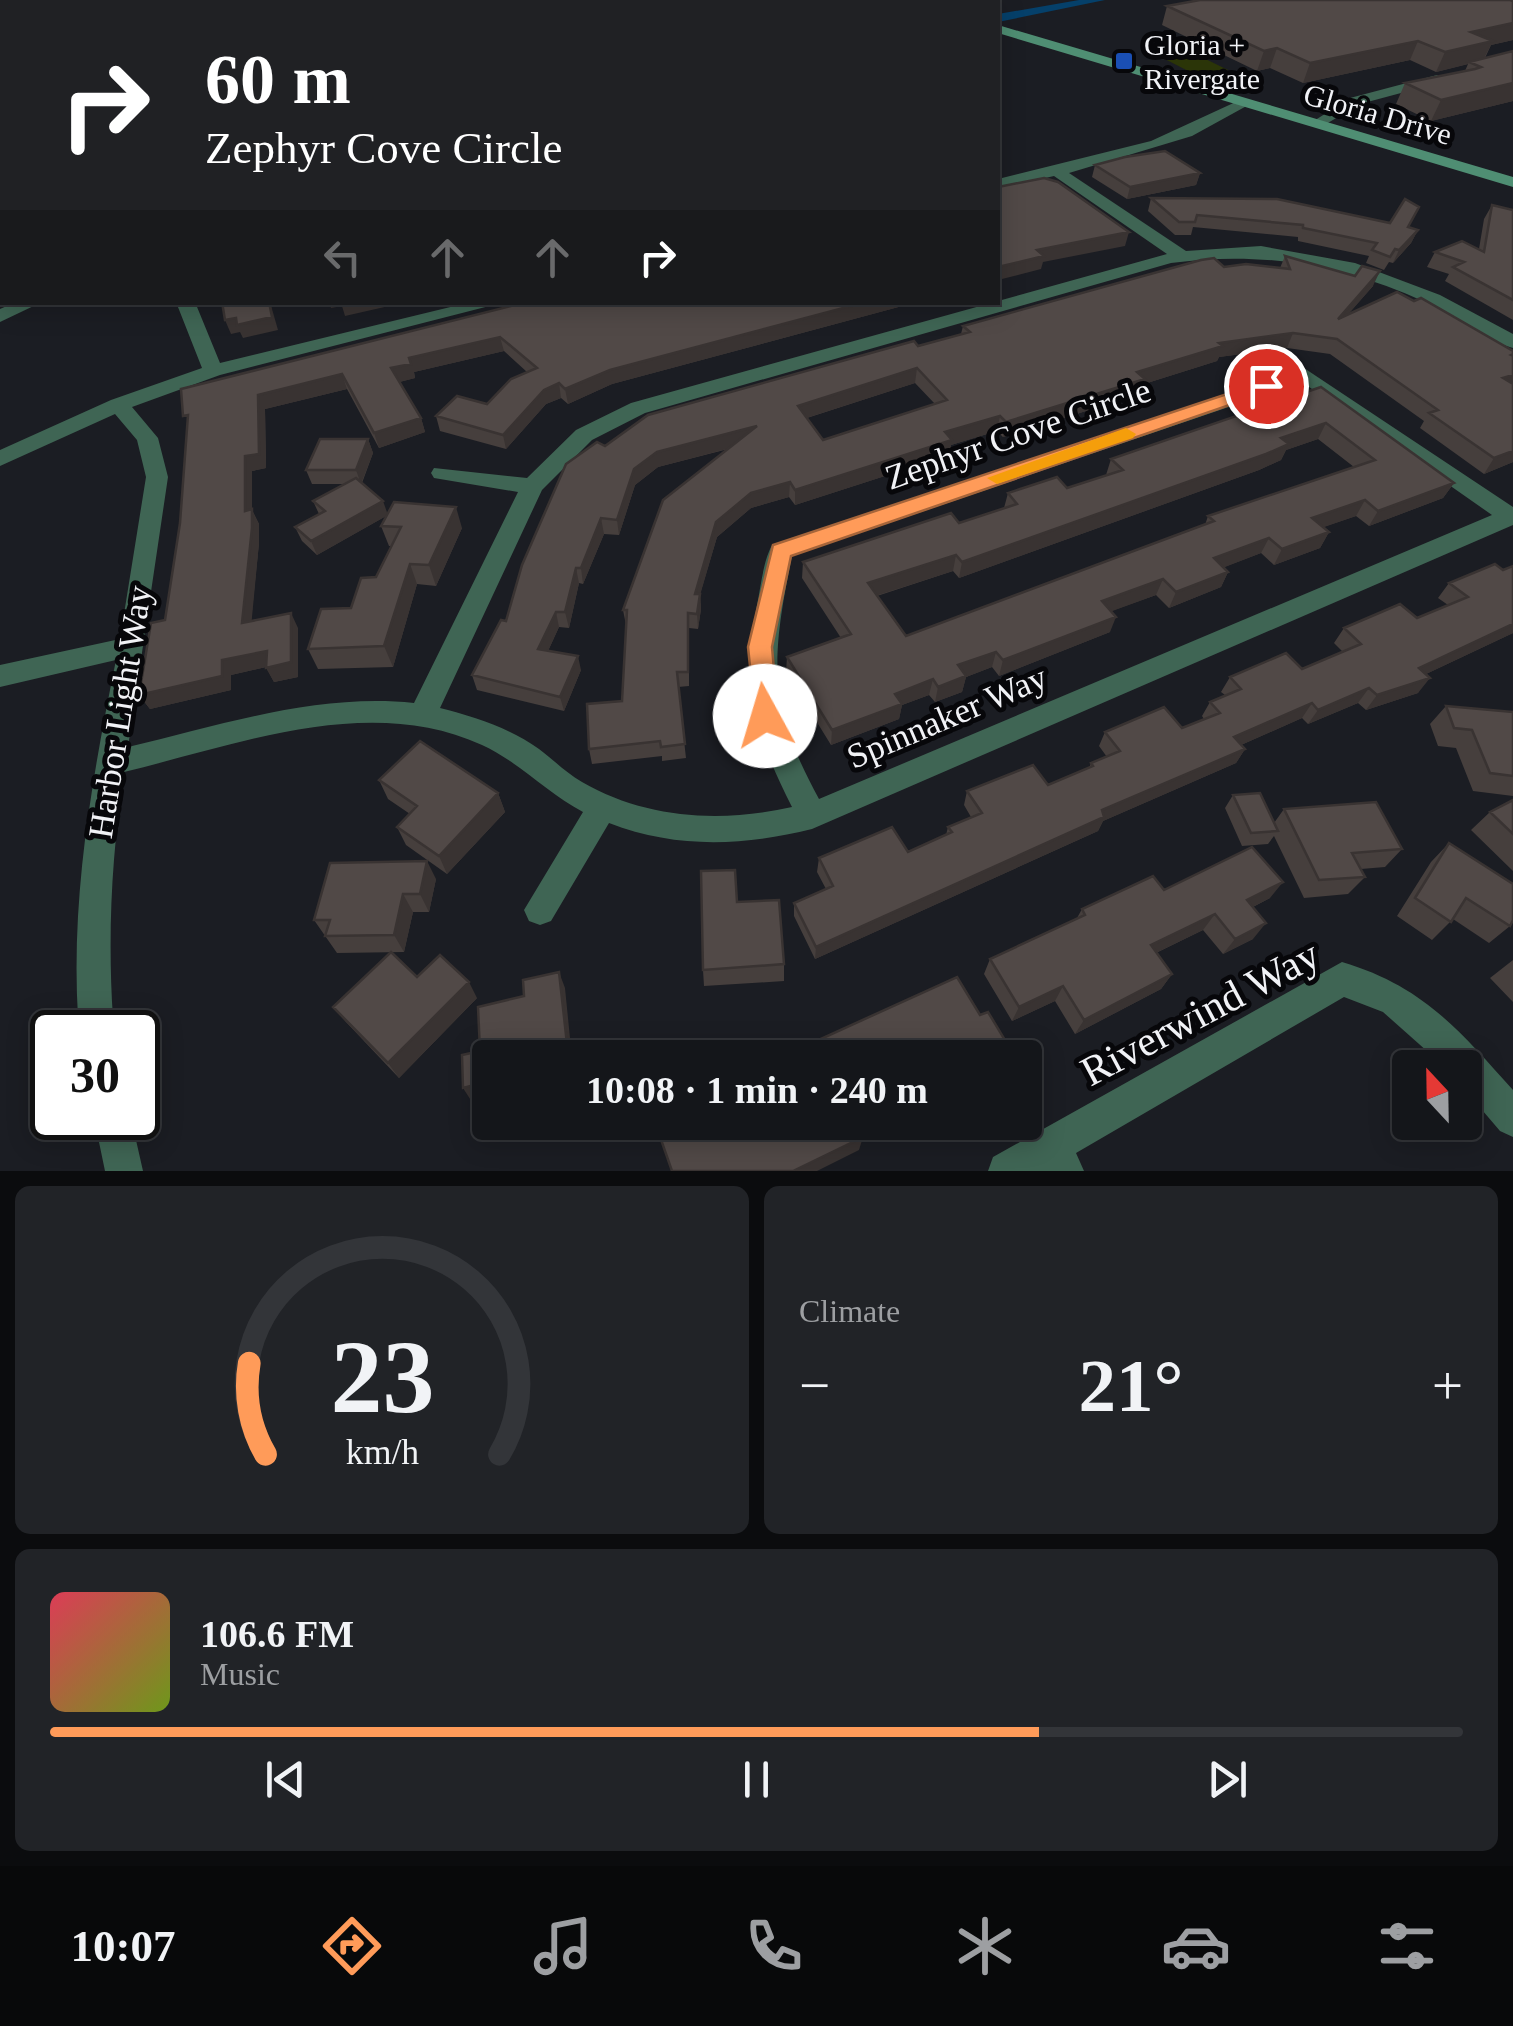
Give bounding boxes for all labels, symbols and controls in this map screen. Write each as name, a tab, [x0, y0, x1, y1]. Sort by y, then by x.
place label: Gloria + Rivergate	[1144, 28, 1260, 95]
icon: right	[40, 40, 170, 170]
text: 60 m	[205, 41, 351, 118]
marker: Gloria + Rivergate	[1113, 50, 1135, 72]
street label: Gloria Drive	[1300, 77, 1456, 151]
text: Zephyr Cove Circle	[205, 123, 562, 173]
icon: left	[315, 230, 370, 285]
icon: ahead	[420, 230, 475, 285]
icon: ahead	[525, 230, 580, 285]
icon: right	[630, 230, 685, 285]
pin	[1224, 344, 1309, 429]
icon: arrive	[1239, 359, 1294, 414]
street label: Zephyr Cove Circle	[880, 370, 1156, 498]
street label: Harbor Light Way	[81, 582, 159, 841]
street label: Spinnaker Way	[841, 657, 1053, 777]
position arrow	[713, 664, 817, 768]
street label: Riverwind Way	[1073, 931, 1327, 1095]
speed limit sign: 30	[30, 1010, 160, 1140]
north arrow	[1392, 1050, 1482, 1140]
map controls	[1392, 1050, 1482, 1140]
text: 10:08 · 1 min · 240 m	[586, 1069, 928, 1111]
text: Climate	[799, 1293, 900, 1329]
text: 23	[330, 1319, 434, 1434]
text: 21°	[1079, 1344, 1184, 1427]
text: −	[799, 1355, 830, 1416]
text: +	[1432, 1355, 1463, 1416]
text: km/h	[345, 1432, 419, 1472]
text: 106.6 FM	[200, 1613, 354, 1655]
text: Music	[200, 1656, 280, 1692]
icon: previous	[258, 1752, 313, 1807]
icon: pause	[729, 1752, 784, 1807]
icon: next	[1200, 1752, 1255, 1807]
icon: directions	[317, 1911, 387, 1981]
icon: music	[528, 1911, 598, 1981]
icon: phone	[739, 1911, 809, 1981]
icon: climate	[950, 1911, 1020, 1981]
icon: car	[1161, 1911, 1231, 1981]
icon: filters	[1372, 1911, 1442, 1981]
text: 10:07	[71, 1921, 176, 1971]

